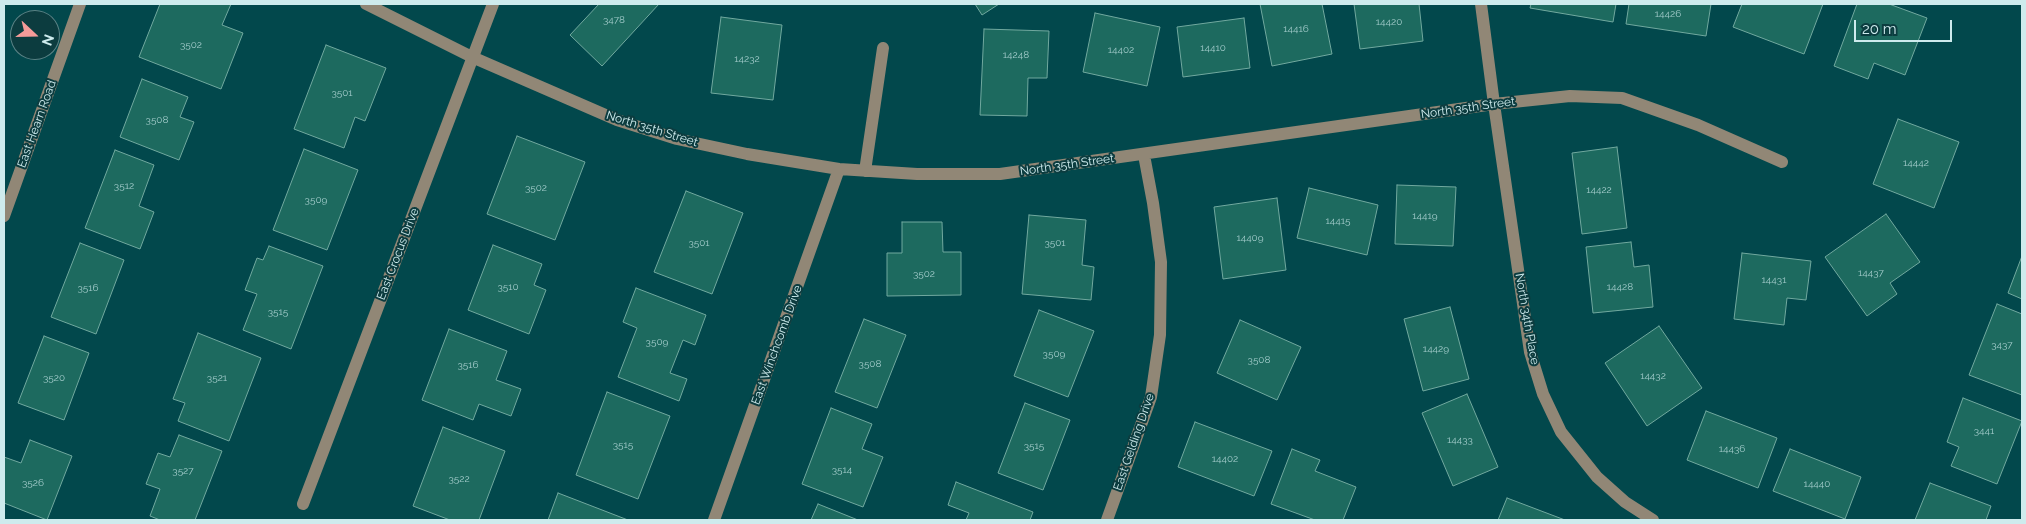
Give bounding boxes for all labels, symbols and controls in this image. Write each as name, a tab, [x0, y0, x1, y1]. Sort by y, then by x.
house number: 14426	[1655, 8, 1681, 20]
north arrow	[10, 10, 60, 60]
scale bar	[1856, 10, 1954, 42]
house number: 3478	[603, 14, 625, 26]
house number: 14420	[1376, 16, 1402, 28]
text: 20 m	[1862, 20, 1897, 38]
house number: 14416	[1283, 23, 1309, 35]
text: N	[39, 32, 57, 48]
house number: 3502	[180, 39, 202, 51]
house number: 14410	[1200, 42, 1226, 54]
house number: 14402	[1108, 44, 1134, 56]
house number: 14248	[1003, 49, 1029, 61]
house number: 14232	[734, 53, 760, 65]
street label: East Hearn Road	[14, 78, 60, 170]
house number: 3501	[331, 87, 353, 99]
street label: North 35th Street	[1420, 94, 1516, 122]
street label: North 35th Street	[605, 108, 699, 150]
house number: 3508	[146, 114, 168, 126]
street label: North 35th Street	[1019, 151, 1115, 179]
house number: 14442	[1903, 157, 1929, 169]
house number: 3512	[114, 180, 134, 192]
house number: 3502	[525, 182, 547, 194]
house number: 14422	[1586, 184, 1612, 196]
house number: 3509	[305, 194, 327, 206]
street label: East Crocus Drive	[374, 206, 422, 302]
house number: 14419	[1412, 210, 1438, 222]
house number: 14415	[1326, 215, 1350, 227]
house number: 14409	[1236, 232, 1264, 244]
house number: 3501	[688, 237, 710, 249]
house number: 3501	[1044, 237, 1066, 249]
house number: 14437	[1858, 267, 1884, 279]
house number: 3502	[913, 268, 935, 280]
street label: North 34th Place	[1512, 272, 1542, 366]
house number: 14431	[1762, 274, 1786, 286]
house number: 3510	[497, 281, 519, 293]
house number: 14428	[1607, 281, 1633, 293]
house number: 3516	[77, 282, 99, 294]
street label: East Winchcomb Drive	[749, 283, 805, 407]
house number: 3515	[268, 306, 288, 318]
house number: 3509	[646, 336, 668, 348]
house number: 3437	[1991, 339, 2013, 351]
house number: 14429	[1423, 343, 1449, 355]
house number: 3509	[1043, 348, 1065, 360]
house number: 3508	[1248, 354, 1270, 366]
house number: 3508	[859, 358, 881, 370]
house number: 3516	[457, 359, 479, 371]
house number: 14432	[1640, 370, 1666, 382]
house number: 3520	[43, 372, 65, 384]
house number: 3521	[207, 372, 227, 384]
street label: East Gelding Drive	[1111, 392, 1157, 492]
house number: 3441	[1974, 425, 1994, 437]
house number: 14433	[1447, 434, 1473, 446]
house number: 3515	[613, 439, 633, 451]
house number: 3515	[1024, 440, 1044, 452]
house number: 14436	[1719, 443, 1745, 455]
house number: 14402	[1212, 453, 1238, 465]
house number: 3514	[832, 464, 852, 476]
house number: 3527	[172, 465, 194, 477]
house number: 3522	[448, 473, 470, 485]
house number: 3526	[22, 477, 44, 489]
house number: 14440	[1804, 478, 1830, 490]

